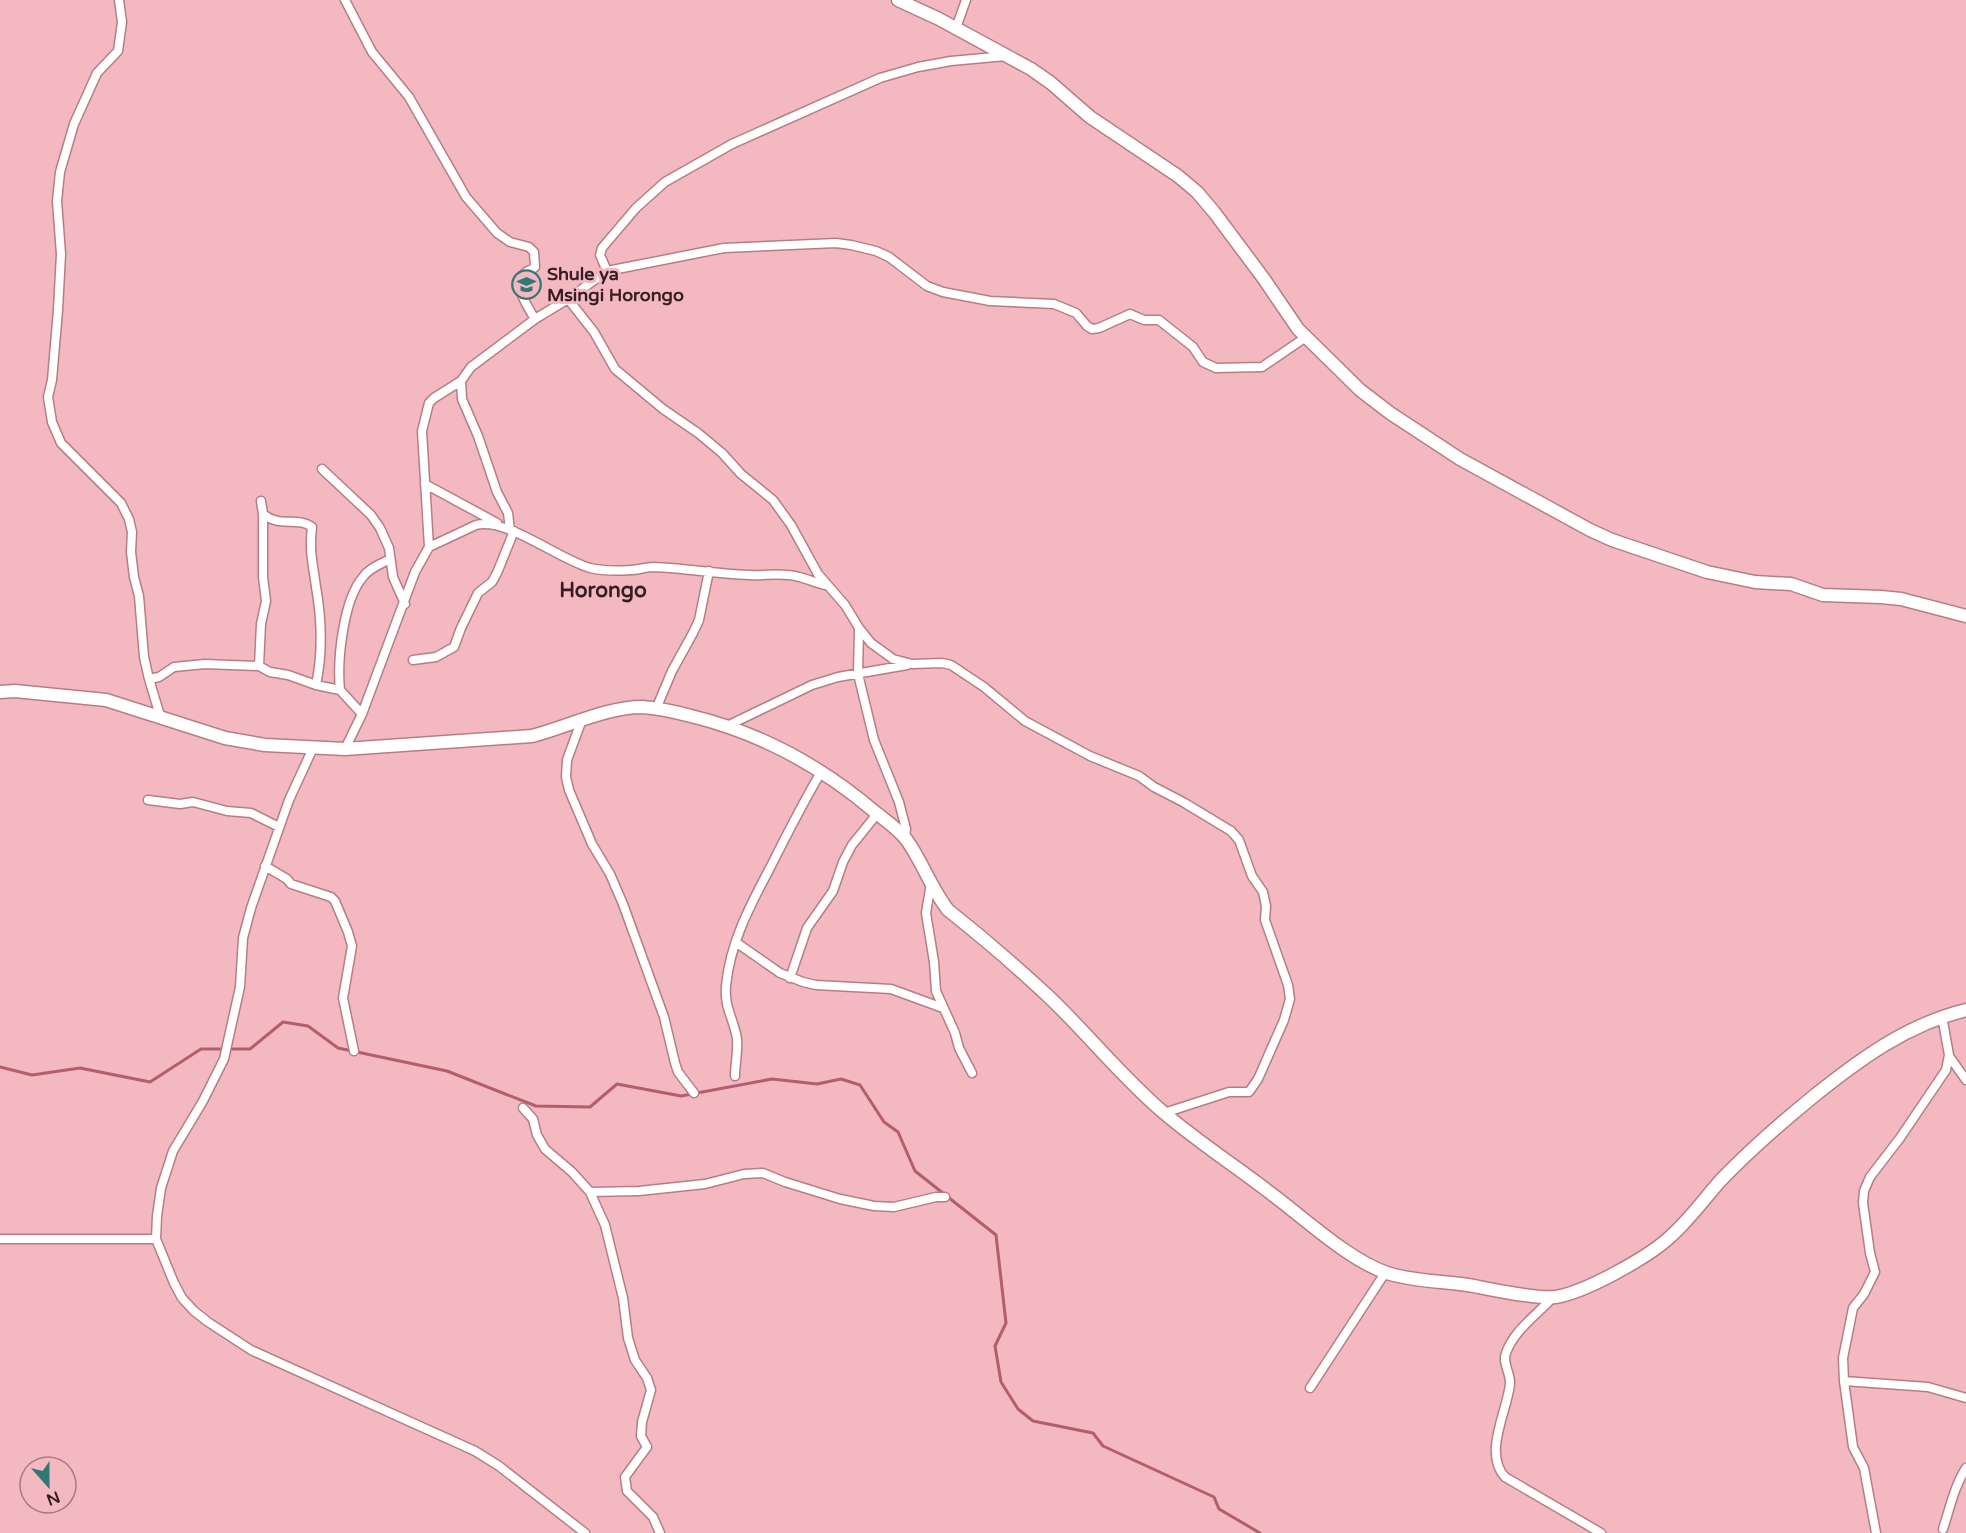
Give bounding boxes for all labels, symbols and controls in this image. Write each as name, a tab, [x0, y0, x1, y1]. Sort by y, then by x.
place label: Shule ya Msingi Horongo	[547, 263, 684, 306]
school or university icon: Shule ya Msingi Horongo	[510, 268, 542, 300]
district label: Horongo	[559, 578, 647, 603]
north arrow	[18, 1455, 78, 1515]
text: N	[43, 1486, 63, 1510]

